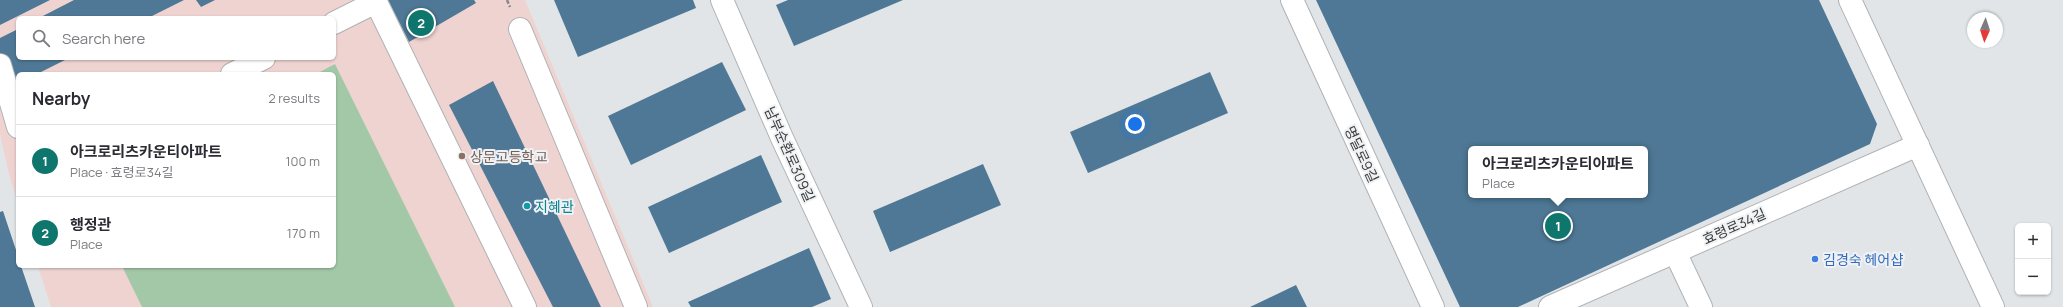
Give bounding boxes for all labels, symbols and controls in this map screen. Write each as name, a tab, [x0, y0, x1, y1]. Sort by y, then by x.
pin: 2	[408, 8, 434, 38]
north arrow	[1967, 12, 2003, 48]
search box	[16, 16, 336, 60]
icon: search	[30, 27, 52, 49]
text: Search here	[62, 28, 145, 49]
text: Nearby	[32, 87, 90, 110]
text: 2 results	[268, 89, 320, 107]
street label: 남부순환로309길	[761, 103, 819, 205]
your location	[1125, 114, 1145, 134]
street label: 명달로9길	[1341, 123, 1383, 185]
text: 아크로리츠카운티아파트	[70, 141, 222, 162]
popup	[1468, 146, 1648, 198]
place label: 상문고등학교	[470, 147, 547, 166]
marker: 상문고등학교	[457, 151, 467, 161]
text: 1	[42, 152, 48, 170]
text: 100 m	[285, 152, 320, 170]
text: 아크로리츠카운티아파트	[1482, 153, 1634, 174]
text: Place · 효령로34길	[70, 163, 174, 181]
text: Place	[1482, 174, 1515, 192]
place label: 지혜관	[535, 197, 574, 216]
marker: 지혜관	[522, 201, 532, 211]
street label: 효령로34길	[1699, 204, 1769, 248]
pin: 1	[1545, 211, 1571, 241]
text: 행정관	[70, 214, 111, 235]
map controls	[2015, 223, 2051, 295]
button: +	[2015, 223, 2051, 259]
text: 2	[41, 224, 49, 242]
text: 170 m	[287, 224, 320, 242]
text: Place	[70, 235, 103, 253]
place label: 김경숙 헤어샵	[1823, 250, 1903, 269]
marker: 김경숙 헤어샵	[1810, 254, 1820, 264]
button: −	[2015, 259, 2051, 295]

